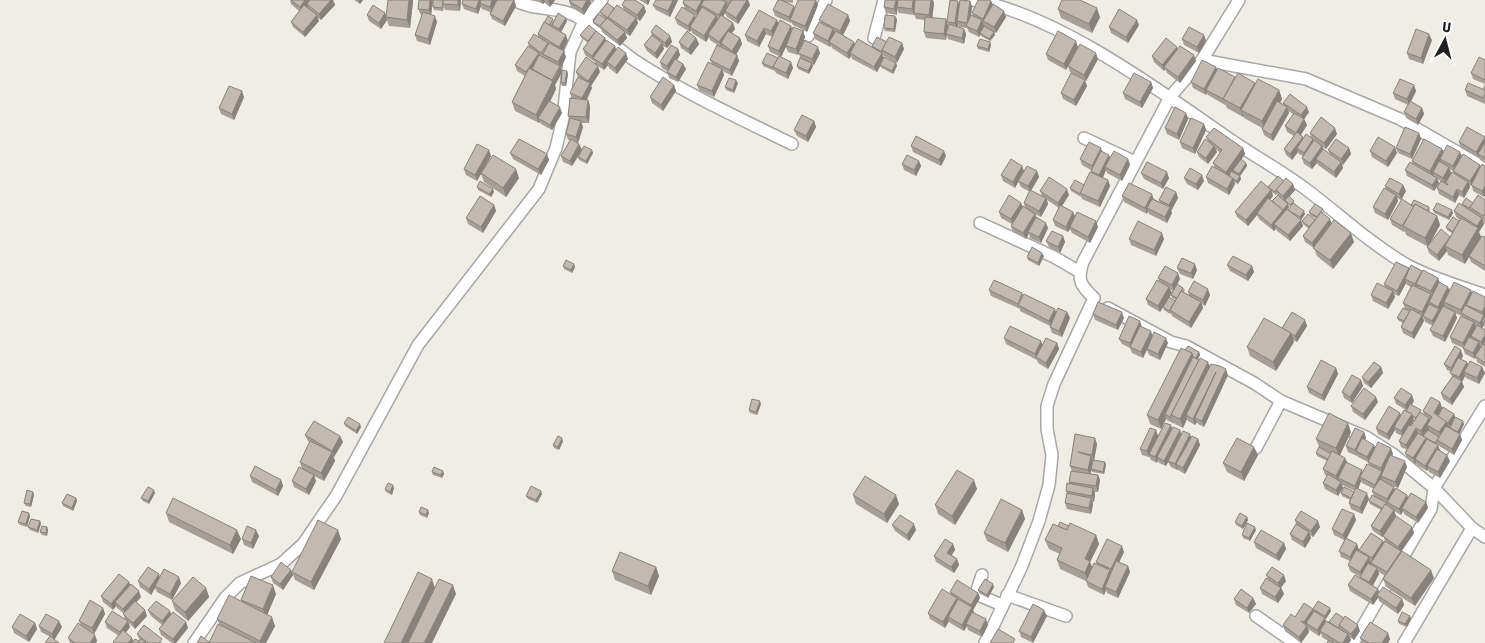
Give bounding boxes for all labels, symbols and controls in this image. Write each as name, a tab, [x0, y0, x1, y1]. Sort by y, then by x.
north arrow	[1420, 15, 1470, 65]
text: U	[1442, 19, 1452, 36]

